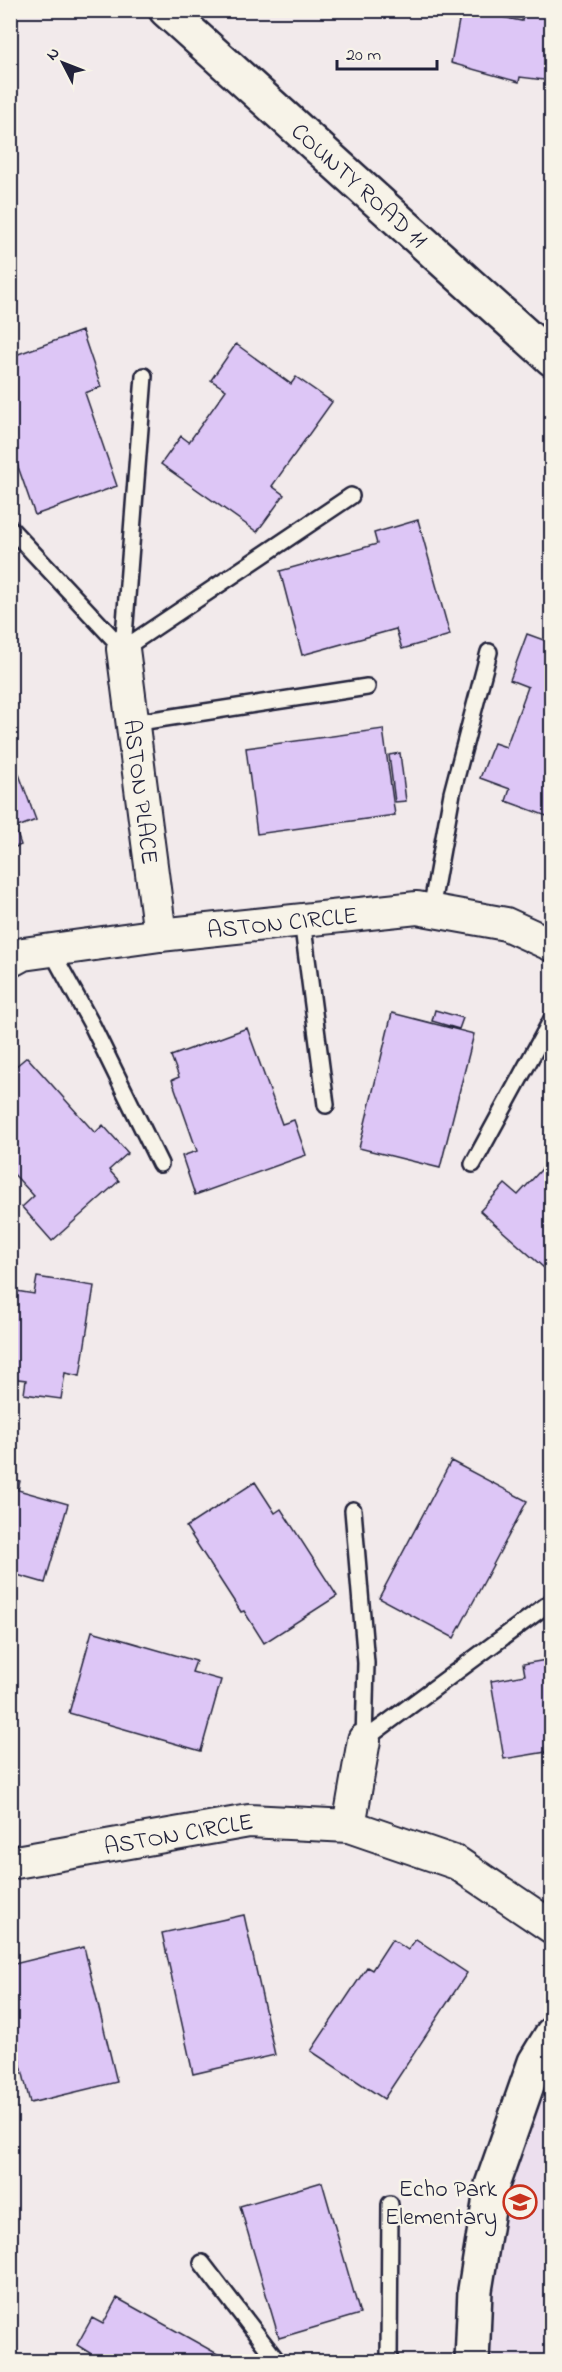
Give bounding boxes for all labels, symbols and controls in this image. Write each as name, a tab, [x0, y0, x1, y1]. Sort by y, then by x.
north arrow	[33, 33, 93, 93]
scale bar	[337, 33, 438, 71]
text: N	[41, 42, 66, 66]
text: 20 m	[346, 43, 381, 69]
street label: COUNTY ROAD 11	[282, 116, 434, 258]
street label: ASTON PLACE	[112, 718, 166, 867]
street label: ASTON CIRCLE	[206, 899, 359, 950]
street label: ASTON CIRCLE	[101, 1806, 256, 1866]
place label: Echo Park Elementary	[385, 2173, 497, 2237]
school or university icon: Echo Park Elementary	[502, 2184, 538, 2220]

